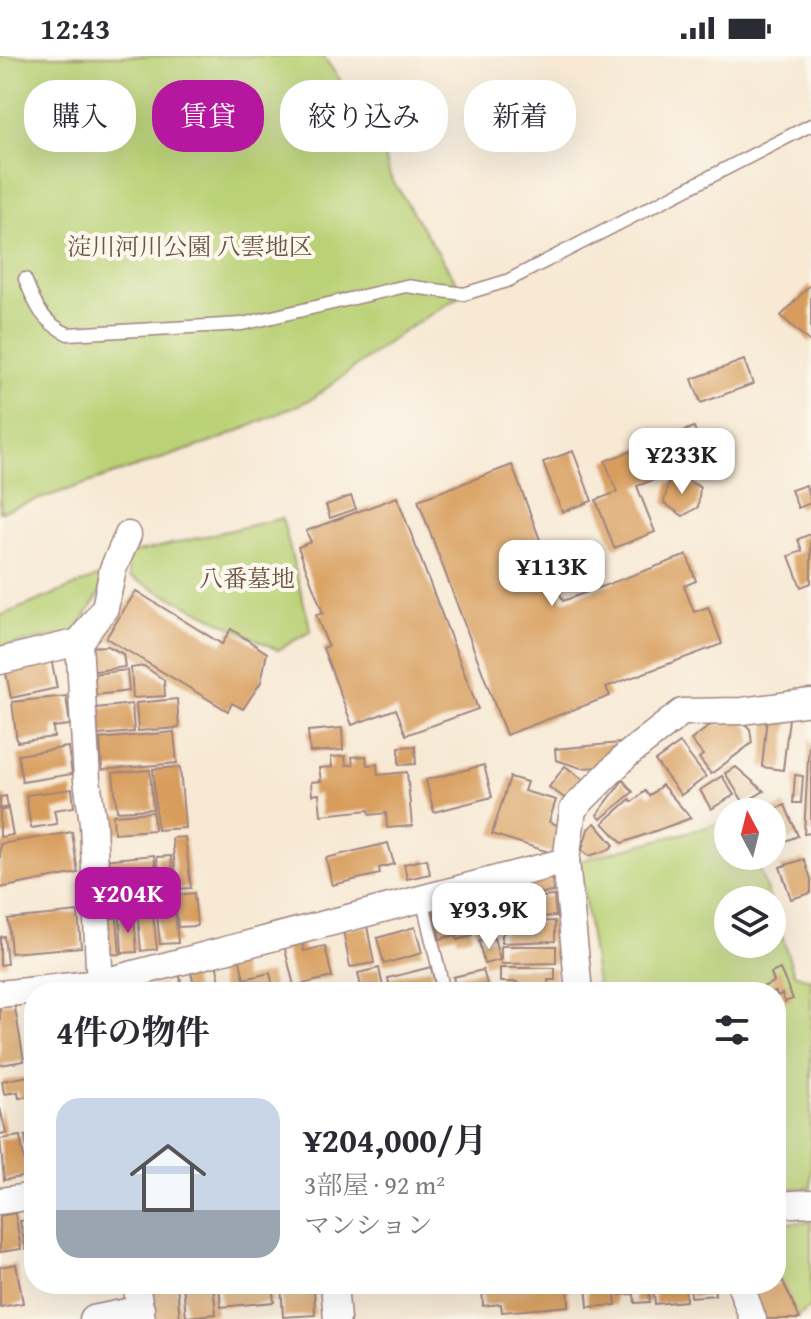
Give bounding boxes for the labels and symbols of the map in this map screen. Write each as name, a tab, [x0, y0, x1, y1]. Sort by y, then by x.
park label: 淀川河川公園 八雲地区	[67, 229, 313, 264]
pin: ¥233K	[626, 428, 738, 496]
pin: ¥113K	[496, 540, 608, 608]
park label: 八番墓地	[199, 561, 295, 596]
north arrow	[714, 798, 786, 870]
pin: ¥204K	[72, 867, 184, 935]
pin: ¥93.9K	[424, 883, 554, 951]

